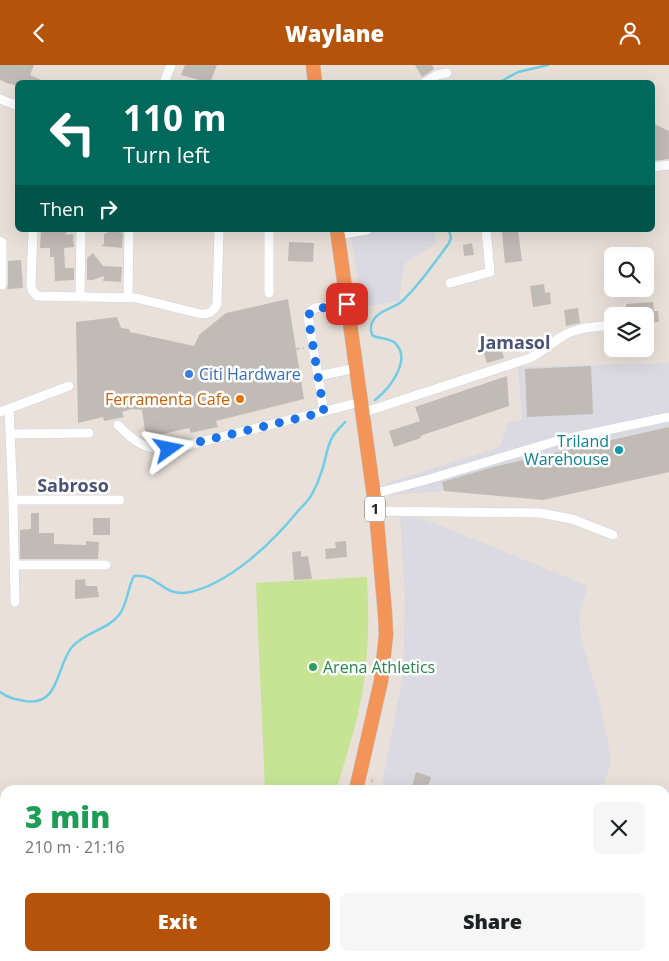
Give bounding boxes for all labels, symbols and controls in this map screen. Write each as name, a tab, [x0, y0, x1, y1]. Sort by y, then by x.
text: Waylane	[285, 18, 384, 48]
icon: back	[25, 19, 53, 47]
icon: person	[616, 19, 644, 47]
text: 110 m	[123, 94, 227, 141]
icon: left	[40, 100, 105, 165]
text: Turn left	[123, 139, 210, 169]
icon: right	[94, 195, 122, 223]
text: Then	[40, 196, 84, 222]
map controls	[604, 247, 654, 357]
button: search	[604, 247, 654, 297]
pin	[326, 283, 368, 325]
icon: arrive	[333, 290, 361, 318]
button: layers	[604, 307, 654, 357]
district label: Jamasol	[478, 330, 550, 354]
place label: Citi Hardware	[199, 363, 301, 385]
marker: Citi Hardware	[183, 368, 195, 380]
place label: Ferramenta Cafe	[105, 388, 230, 410]
marker: Ferramenta Cafe	[234, 393, 246, 405]
position arrow	[142, 422, 194, 474]
place label: Triland Warehouse	[524, 430, 609, 470]
marker: Triland Warehouse	[613, 444, 625, 456]
district label: Sabroso	[37, 473, 109, 497]
road number: 1	[365, 497, 385, 521]
place label: Arena Athletics	[323, 656, 435, 678]
marker: Arena Athletics	[307, 661, 319, 673]
text: 3 min	[25, 796, 110, 837]
button: close	[593, 802, 645, 854]
text: 210 m · 21:16	[25, 836, 125, 858]
button: Exit	[25, 893, 330, 951]
button: Share	[340, 893, 645, 951]

